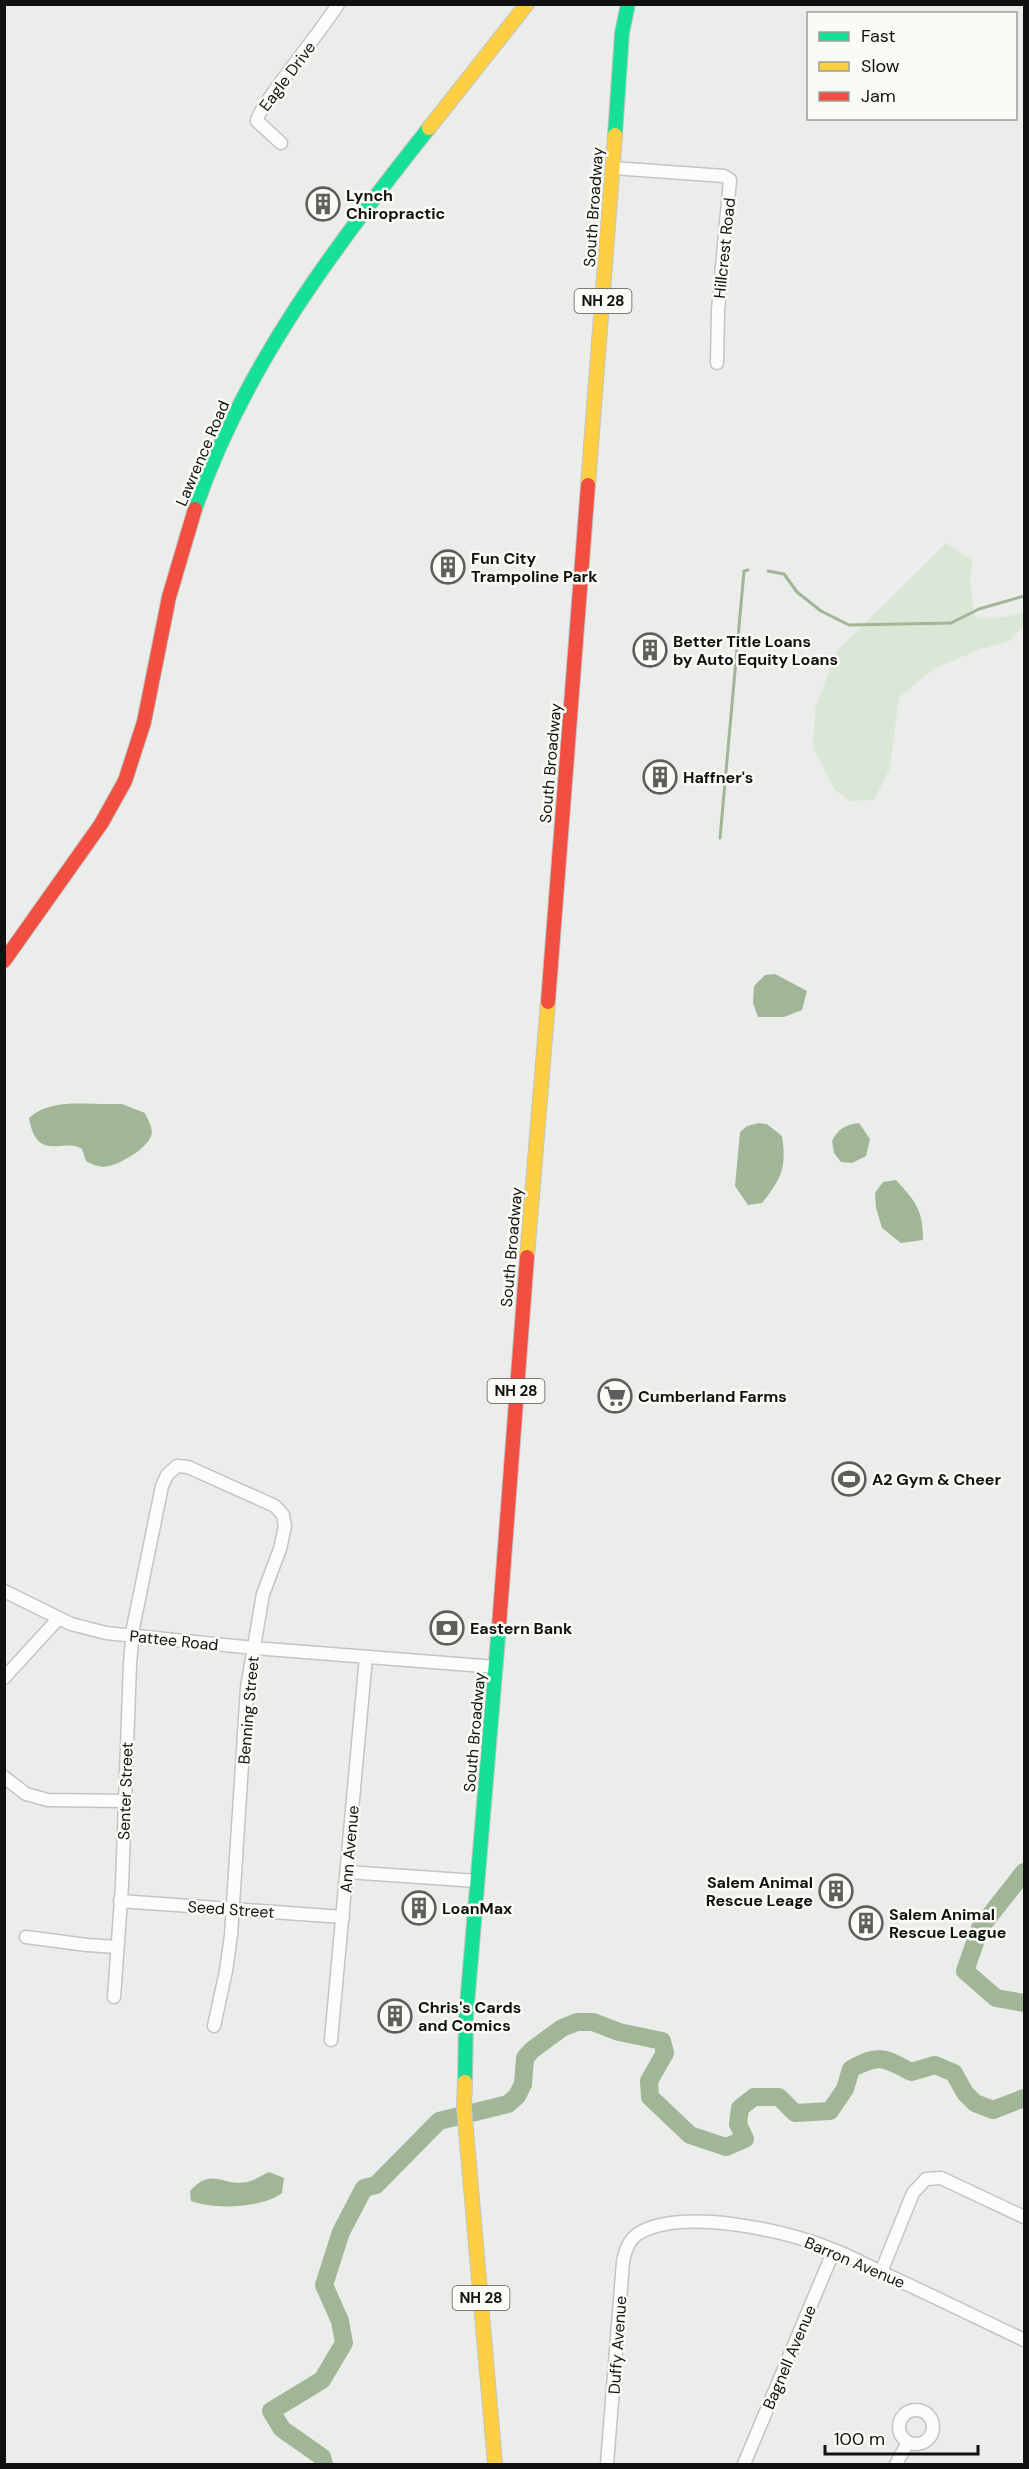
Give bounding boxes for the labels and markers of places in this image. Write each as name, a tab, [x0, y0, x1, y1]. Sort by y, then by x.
place label: Lynch Chiropractic	[346, 185, 445, 224]
building icon: Lynch Chiropractic	[305, 186, 341, 222]
place label: Fun City Trampoline Park	[471, 548, 598, 587]
building icon: Fun City Trampoline Park	[430, 549, 466, 585]
place label: Better Title Loans by Auto Equity Loans	[673, 631, 838, 670]
building icon: Better Title Loans by Auto Equity Loans	[632, 632, 668, 668]
building icon: Haffner's	[642, 759, 678, 795]
place label: Haffner's	[683, 767, 753, 788]
supermarket icon: Cumberland Farms	[597, 1378, 633, 1414]
place label: Cumberland Farms	[638, 1386, 787, 1407]
sports icon: A2 Gym & Cheer	[831, 1461, 867, 1497]
place label: A2 Gym & Cheer	[872, 1469, 1001, 1490]
bank icon: Eastern Bank	[429, 1610, 465, 1646]
place label: Eastern Bank	[470, 1618, 573, 1639]
place label: Salem Animal Rescue Leage	[706, 1872, 813, 1911]
building icon: Salem Animal Rescue Leage	[818, 1873, 854, 1909]
building icon: LoanMax	[401, 1890, 437, 1926]
place label: LoanMax	[442, 1898, 512, 1919]
place label: Salem Animal Rescue League	[889, 1904, 1006, 1943]
building icon: Salem Animal Rescue League	[848, 1905, 884, 1941]
place label: Chris's Cards and Comics	[418, 1997, 521, 2036]
building icon: Chris's Cards and Comics	[377, 1998, 413, 2034]

